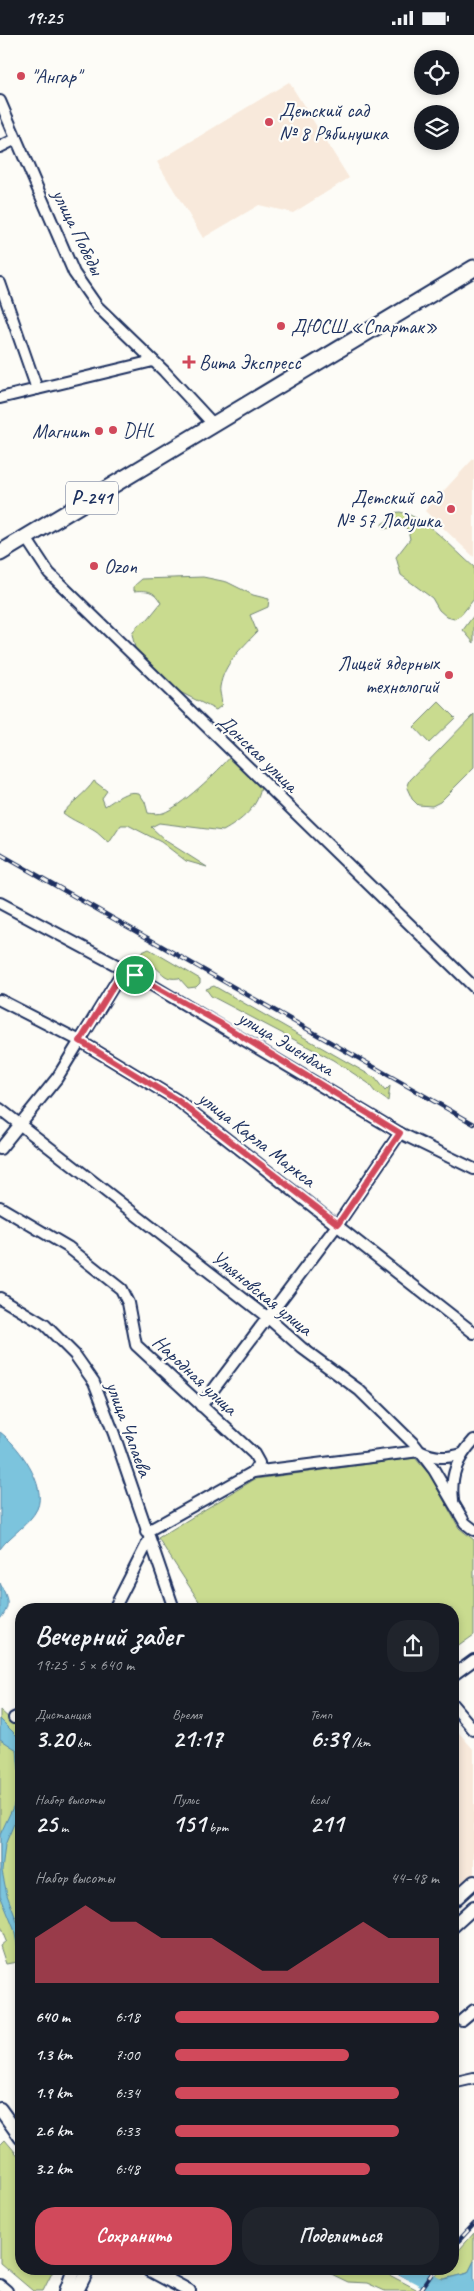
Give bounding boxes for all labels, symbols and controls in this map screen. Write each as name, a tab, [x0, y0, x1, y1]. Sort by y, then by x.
text: 19:25	[25, 6, 62, 30]
map controls	[414, 50, 459, 150]
button: locate	[414, 50, 459, 95]
place label: "Ангар"	[31, 64, 85, 89]
marker: "Ангар"	[15, 70, 27, 82]
place label: Детский сад № 8 Рябинушка	[279, 98, 389, 146]
button: layers	[414, 105, 459, 150]
marker: Детский сад № 8 Рябинушка	[263, 116, 275, 128]
street label: улица Победы	[46, 184, 110, 280]
place label: ДЮСШ «Спартак»	[291, 314, 438, 339]
marker: ДЮСШ «Спартак»	[275, 320, 287, 332]
place label: Вита Экспресс	[199, 350, 301, 375]
marker: Вита Экспресс	[183, 356, 195, 368]
place label: DHL	[123, 418, 155, 443]
place label: Магнит	[32, 419, 90, 444]
marker: DHL	[107, 424, 119, 436]
marker: Магнит	[93, 425, 105, 437]
road number: Р-241	[66, 481, 118, 514]
place label: Детский сад № 57 Ладушка	[336, 485, 443, 533]
marker: Детский сад № 57 Ладушка	[445, 503, 457, 515]
place label: Ozon	[104, 554, 138, 579]
marker: Ozon	[88, 560, 100, 572]
place label: Лицей ядерных технологий	[338, 651, 441, 699]
marker: Лицей ядерных технологий	[443, 669, 455, 681]
street label: Донская улица	[213, 708, 305, 799]
pin	[114, 954, 156, 996]
icon: arrive	[121, 961, 149, 989]
street label: улица Эшенбаха	[233, 1004, 340, 1082]
street label: улица Карла Маркса	[193, 1085, 322, 1193]
street label: Ульяновская улица	[207, 1245, 318, 1342]
street label: Народная улица	[147, 1329, 244, 1421]
street label: улица Чапаева	[100, 1377, 158, 1481]
text: Вечерний забег	[35, 1618, 182, 1653]
button: share	[387, 1620, 439, 1672]
text: 19:25 · 5 × 640 m	[35, 1655, 134, 1675]
text: Дистанция	[35, 1706, 91, 1723]
text: Время	[172, 1706, 202, 1723]
text: Темп	[310, 1706, 332, 1723]
text: 3.20	[35, 1723, 74, 1755]
text: 21:17	[172, 1723, 222, 1755]
text: 6:39	[310, 1723, 349, 1755]
text: km	[74, 1734, 91, 1751]
text: /km	[349, 1734, 370, 1751]
text: Набор высоты	[35, 1791, 104, 1808]
text: Пульс	[172, 1791, 199, 1808]
text: kcal	[310, 1791, 328, 1808]
text: 25	[35, 1808, 57, 1840]
text: 151	[172, 1808, 206, 1840]
text: 211	[310, 1808, 343, 1840]
text: m	[57, 1819, 68, 1836]
text: bpm	[206, 1819, 228, 1836]
text: Набор высоты	[35, 1868, 114, 1888]
text: 44–48 m	[390, 1868, 439, 1888]
text: 640 m	[35, 2007, 70, 2027]
text: 6:18	[115, 2007, 140, 2027]
text: 1.3 km	[35, 2045, 72, 2065]
text: 7:00	[115, 2045, 140, 2065]
text: 1.9 km	[35, 2083, 72, 2103]
text: 6:34	[115, 2083, 140, 2103]
text: 2.6 km	[35, 2121, 73, 2141]
text: 6:33	[115, 2121, 140, 2141]
text: 3.2 km	[35, 2159, 72, 2179]
text: 6:48	[115, 2159, 140, 2179]
button: Сохранить	[35, 2207, 232, 2265]
button: Поделиться	[242, 2207, 439, 2265]

